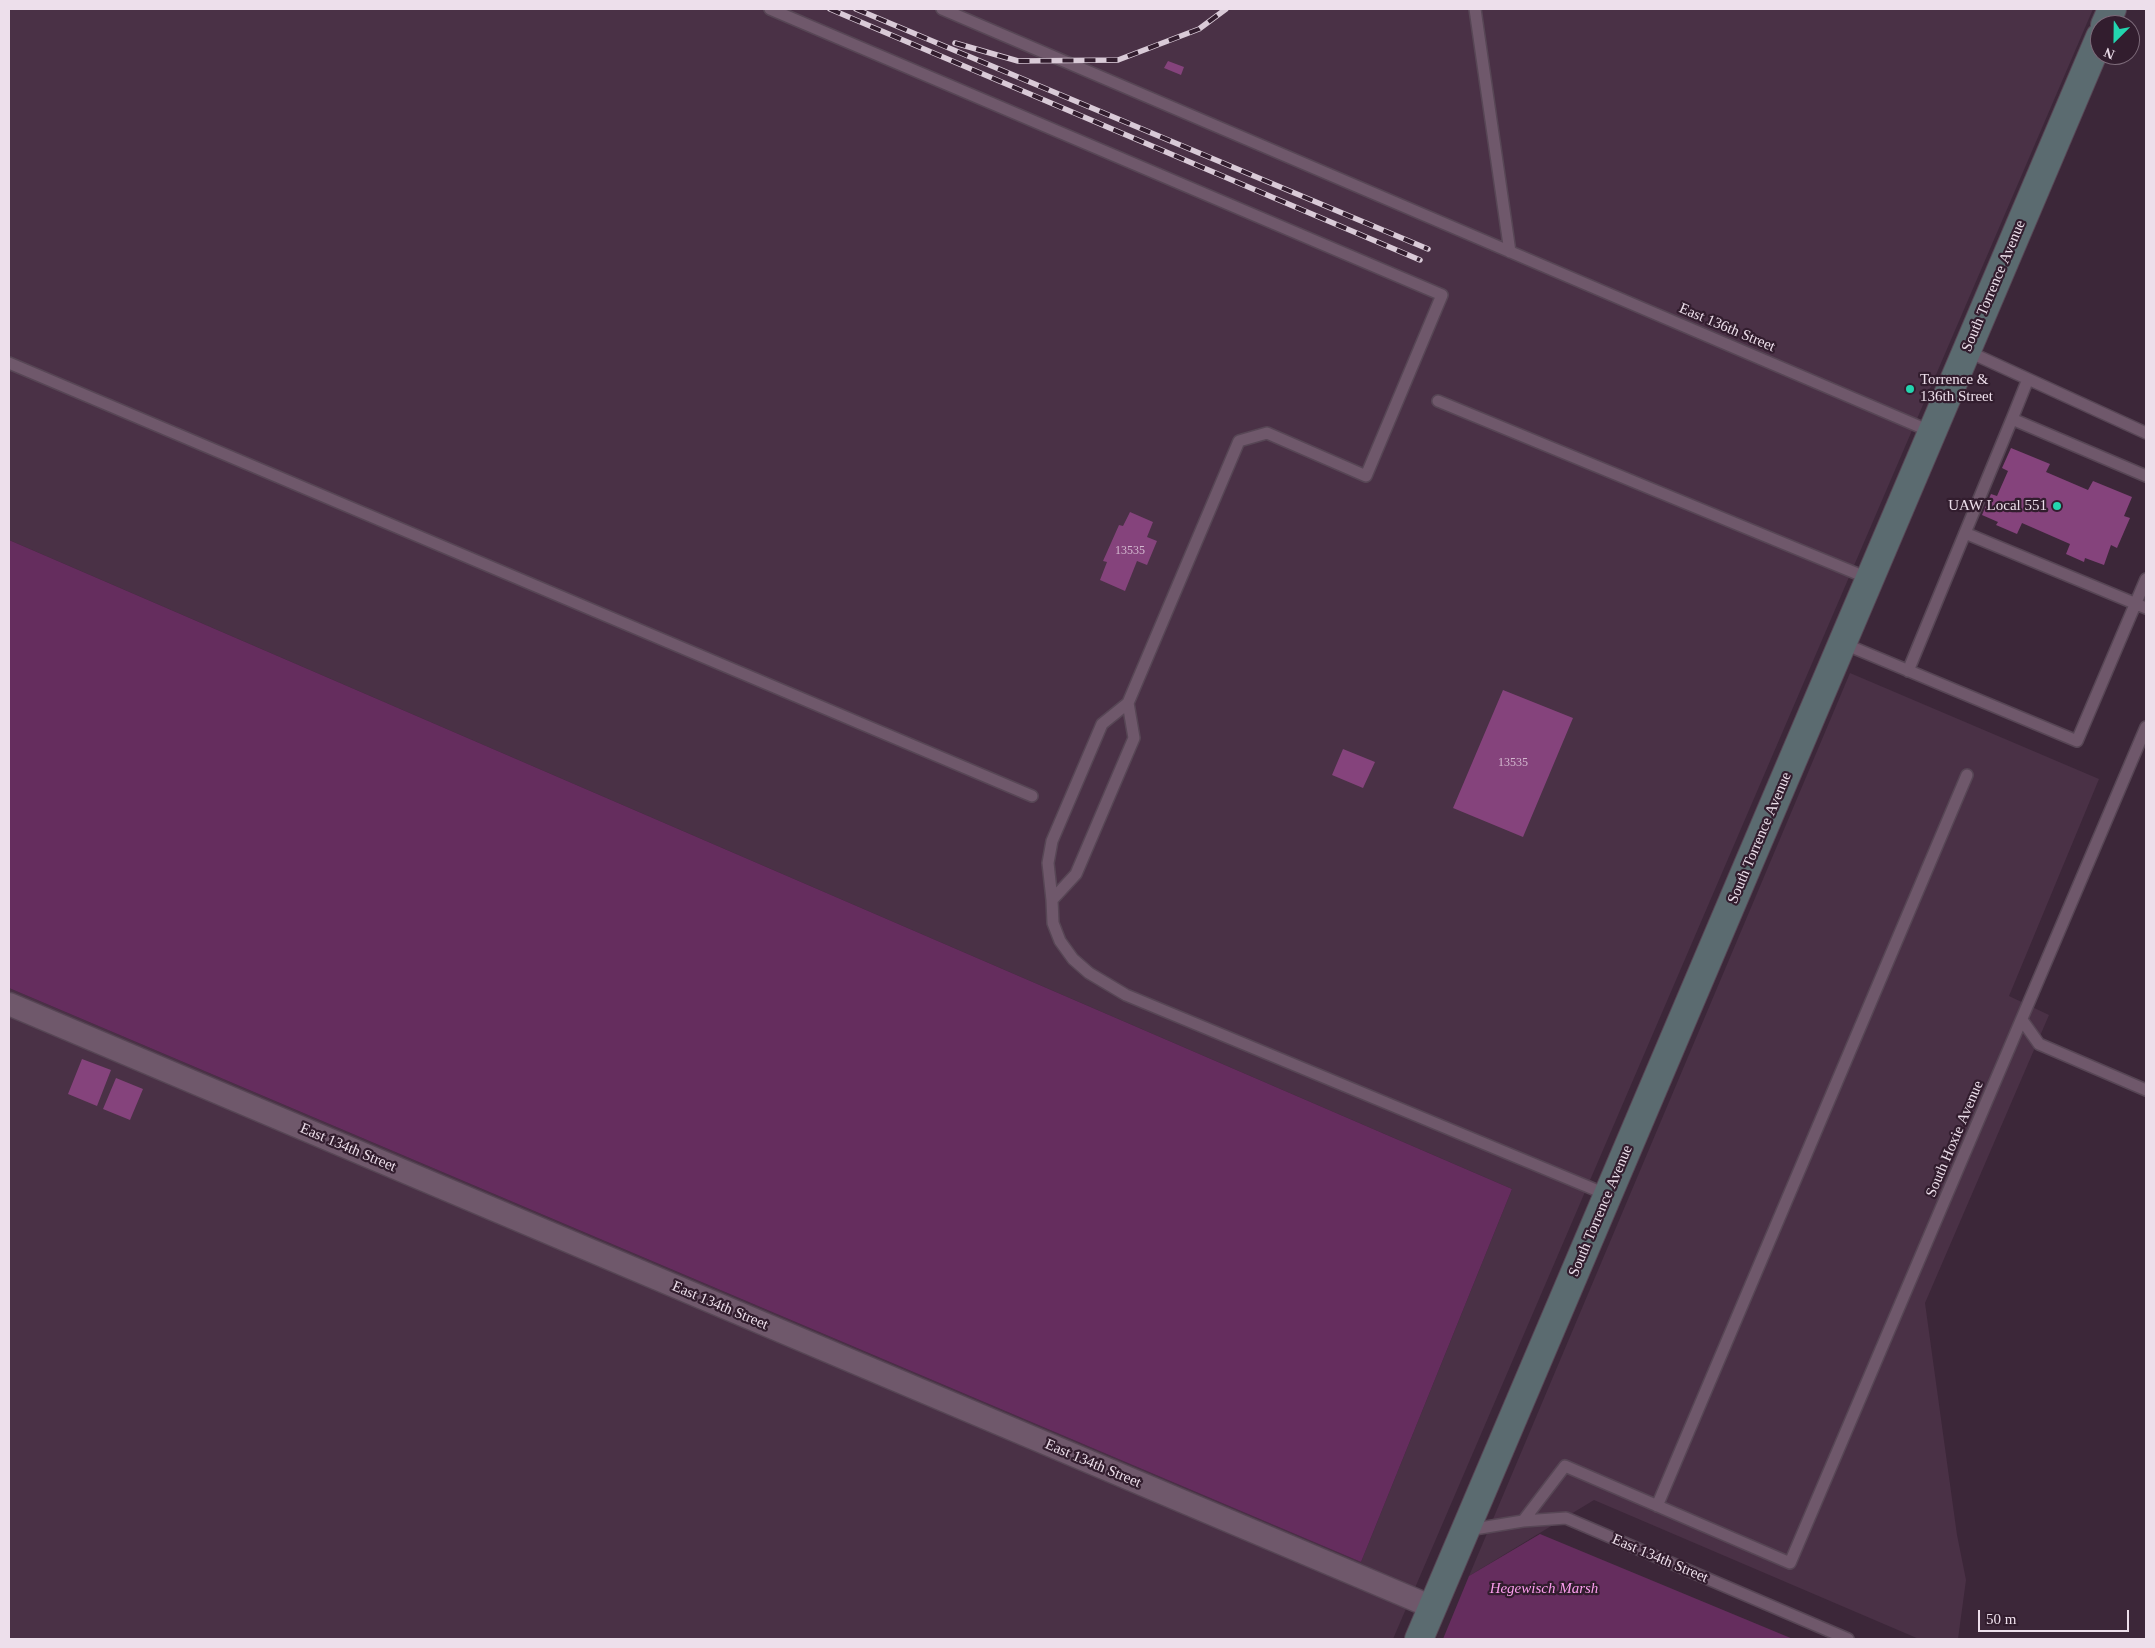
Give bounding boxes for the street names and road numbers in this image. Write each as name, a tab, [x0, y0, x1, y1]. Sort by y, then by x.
street label: South Torrence Avenue	[1958, 218, 2030, 354]
street label: East 136th Street	[1676, 300, 1778, 356]
street label: South Torrence Avenue	[1724, 770, 1796, 906]
street label: South Hoxie Avenue	[1922, 1078, 1988, 1200]
street label: East 134th Street	[297, 1120, 399, 1176]
street label: South Torrence Avenue	[1565, 1143, 1637, 1279]
street label: East 134th Street	[669, 1278, 771, 1334]
street label: East 134th Street	[1042, 1436, 1144, 1492]
street label: East 134th Street	[1609, 1531, 1711, 1587]

